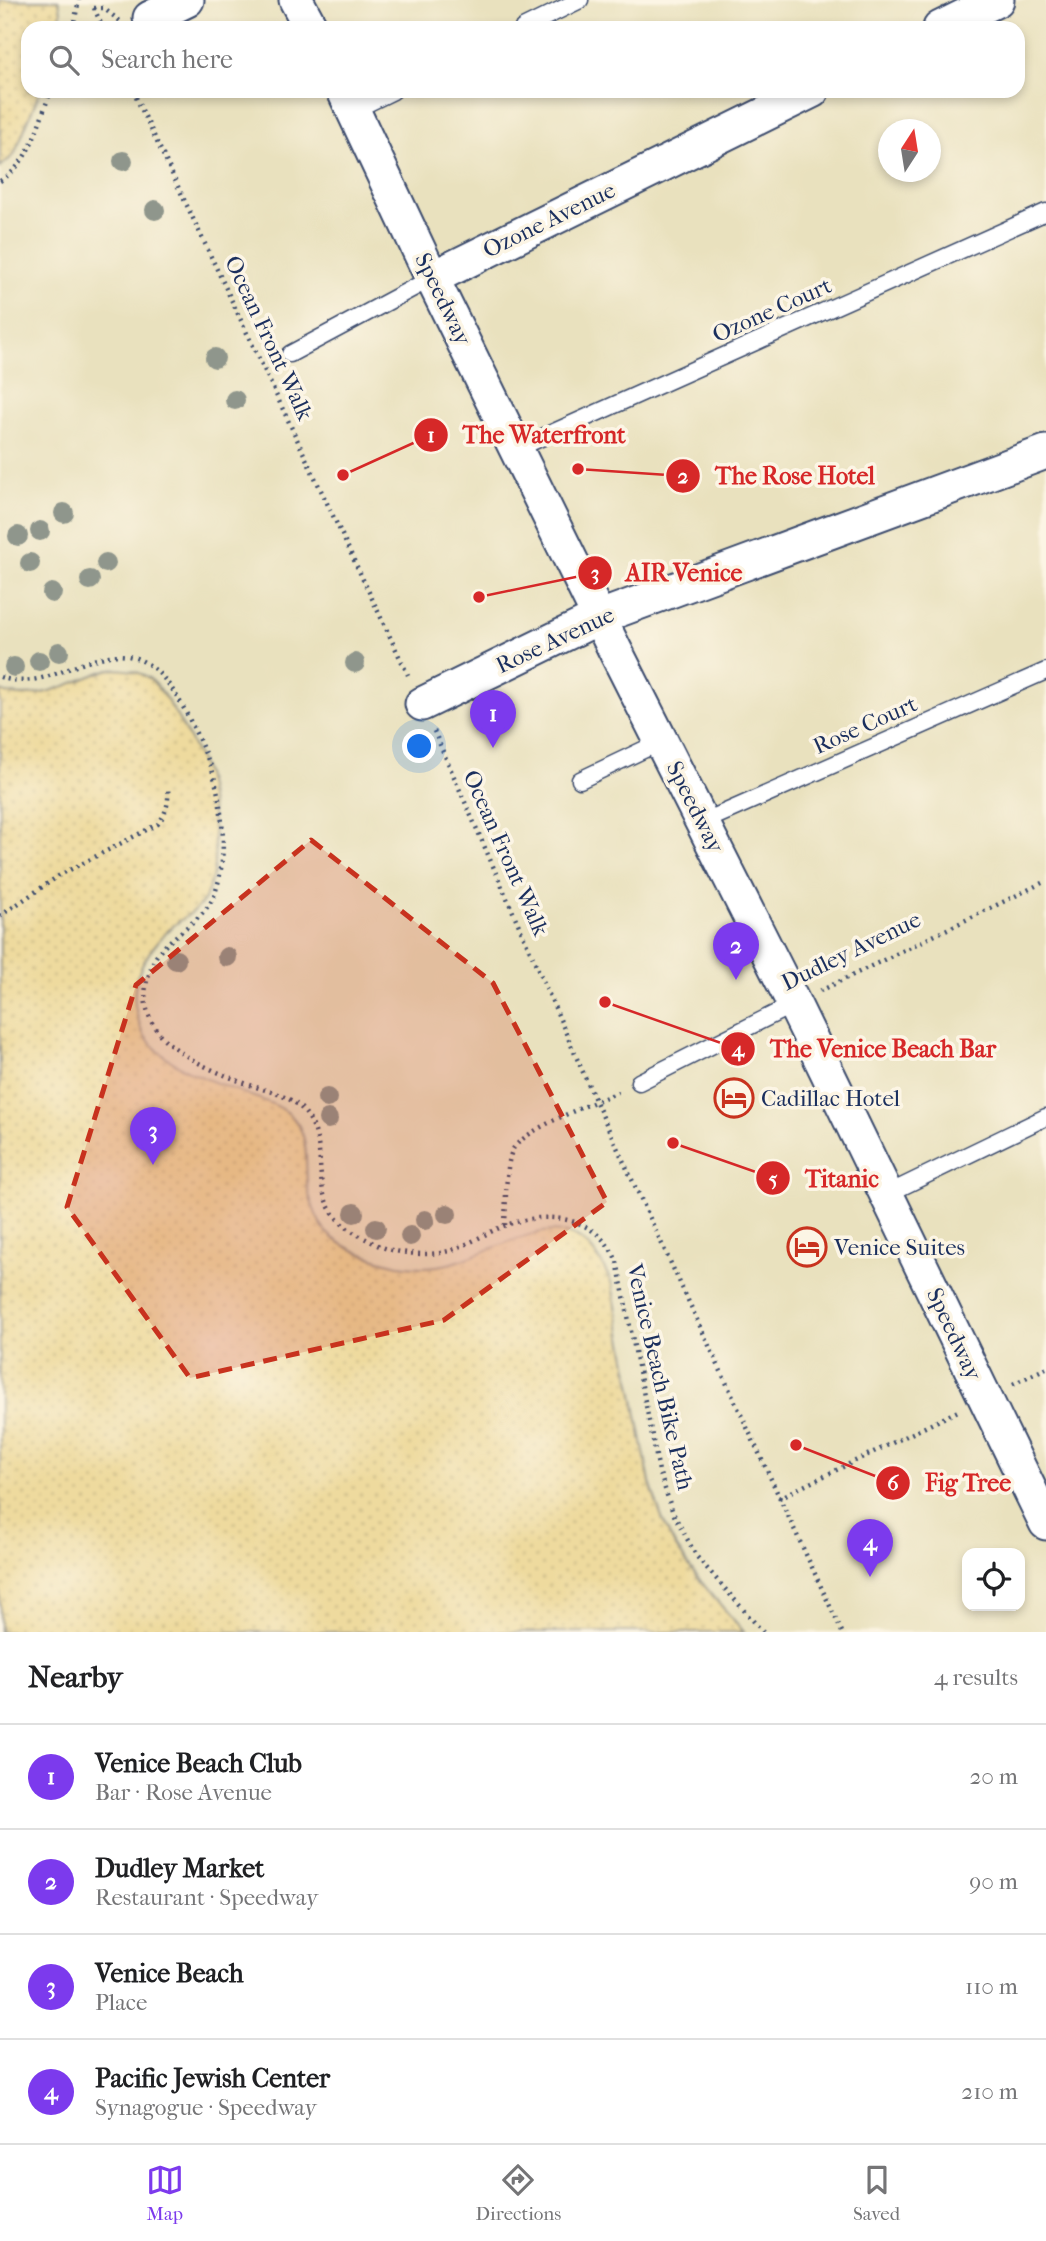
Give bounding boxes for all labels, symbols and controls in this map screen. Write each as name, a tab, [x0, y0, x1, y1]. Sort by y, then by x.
search box	[21, 21, 1025, 98]
icon: search	[45, 41, 83, 79]
text: Search here	[101, 44, 233, 75]
north arrow	[878, 119, 941, 182]
street label: Ozone Avenue	[479, 176, 619, 264]
street label: Speedway	[409, 249, 477, 350]
street label: Ocean Front Walk	[219, 251, 319, 426]
street label: Ozone Court	[708, 272, 836, 348]
callout: The Waterfront	[413, 412, 639, 457]
text: The Waterfront	[461, 421, 626, 449]
text: 1	[427, 423, 435, 447]
callout: The Rose Hotel	[666, 453, 889, 498]
text: The Rose Hotel	[714, 462, 875, 490]
text: 2	[678, 464, 689, 488]
callout: AIR Venice	[577, 550, 757, 595]
text: AIR Venice	[624, 559, 743, 587]
text: 3	[591, 561, 599, 585]
street label: Rose Avenue	[492, 601, 618, 679]
pin: 1	[470, 690, 516, 748]
street label: Rose Court	[809, 690, 921, 760]
your location	[402, 729, 436, 763]
street label: Speedway	[661, 757, 730, 858]
street label: Ocean Front Walk	[457, 766, 555, 941]
street label: Dudley Avenue	[777, 906, 925, 996]
pin: 2	[713, 922, 759, 980]
callout: The Venice Beach Bar	[721, 1026, 1010, 1071]
text: The Venice Beach Bar	[769, 1035, 997, 1063]
text: 4	[731, 1037, 746, 1062]
hotel icon: Cadillac Hotel	[713, 1077, 755, 1119]
place label: Cadillac Hotel	[761, 1085, 901, 1112]
pin: 3	[130, 1107, 176, 1165]
callout: Titanic	[756, 1156, 893, 1201]
text: Titanic	[804, 1165, 879, 1193]
text: 5	[768, 1167, 778, 1191]
hotel icon: Venice Suites	[786, 1226, 828, 1268]
place label: Venice Suites	[833, 1234, 965, 1261]
street label: Venice Beach Bike Path	[621, 1260, 699, 1493]
street label: Speedway	[921, 1283, 987, 1385]
callout: Fig Tree	[876, 1460, 1025, 1505]
text: Fig Tree	[924, 1469, 1011, 1497]
text: 6	[887, 1471, 899, 1495]
pin: 4	[847, 1519, 893, 1577]
map controls	[962, 1548, 1025, 1611]
button: locate	[962, 1548, 1025, 1611]
text: Nearby	[28, 1660, 123, 1695]
text: 4 results	[934, 1664, 1018, 1691]
text: Venice Beach Club	[95, 1748, 302, 1779]
text: 1	[47, 1763, 55, 1790]
text: 20 m	[969, 1763, 1018, 1790]
text: Bar · Rose Avenue	[95, 1779, 272, 1806]
text: Dudley Market	[95, 1853, 264, 1884]
text: 2	[45, 1868, 57, 1895]
text: 90 m	[969, 1868, 1018, 1895]
text: Restaurant · Speedway	[95, 1884, 318, 1911]
text: Venice Beach	[95, 1958, 244, 1989]
text: 3	[46, 1973, 56, 2000]
text: 110 m	[965, 1973, 1018, 2000]
text: Place	[95, 1989, 147, 2016]
text: Pacific Jewish Center	[95, 2063, 330, 2094]
text: 4	[44, 2078, 58, 2105]
text: 210 m	[961, 2078, 1018, 2105]
text: Synagogue · Speedway	[95, 2094, 317, 2121]
tab: Map	[146, 2161, 184, 2225]
tab: Directions	[476, 2161, 561, 2225]
tab: Saved	[853, 2161, 900, 2225]

